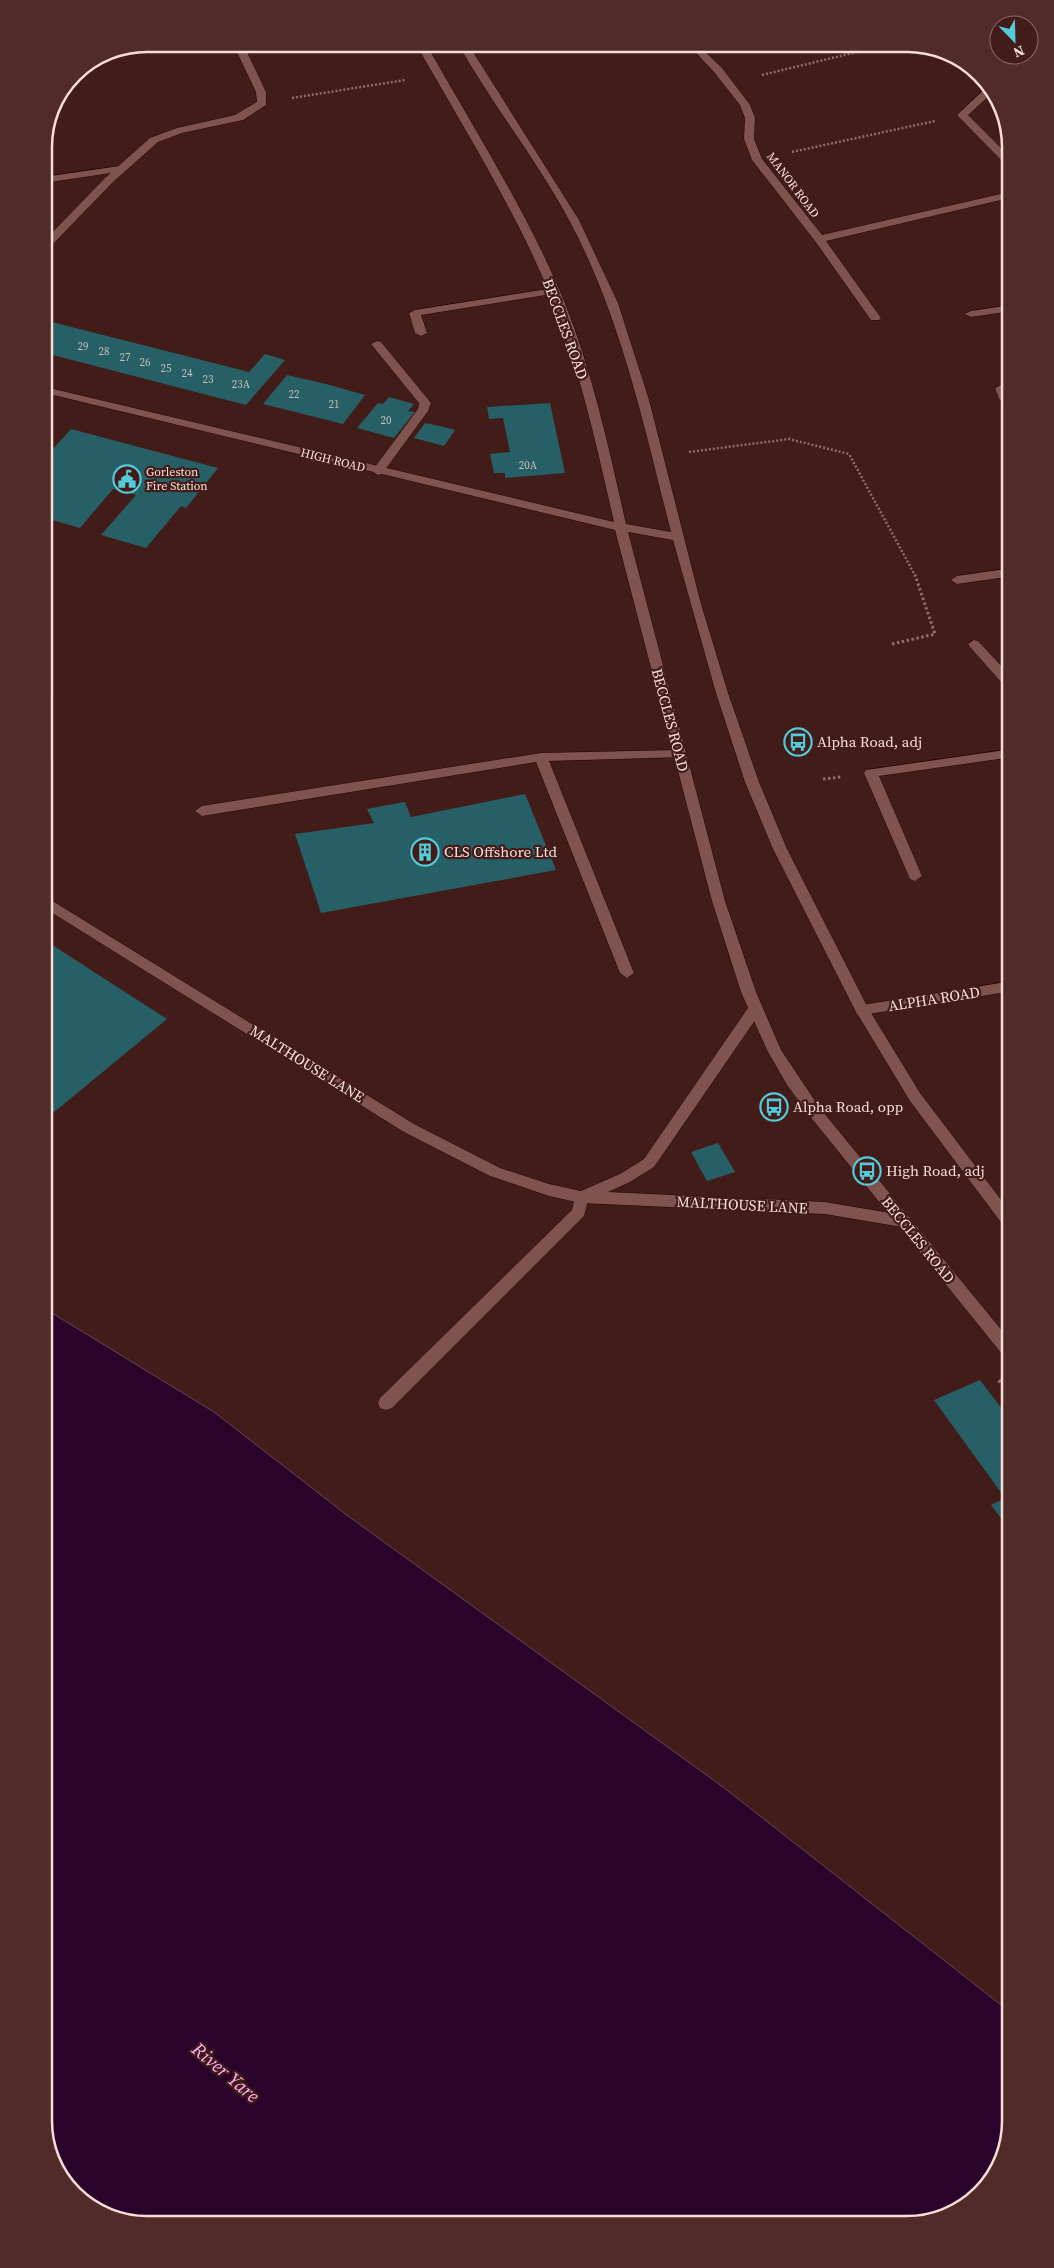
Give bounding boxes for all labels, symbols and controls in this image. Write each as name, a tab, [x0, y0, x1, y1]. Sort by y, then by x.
north arrow	[989, 15, 1039, 65]
text: N	[1010, 41, 1028, 63]
street label: MANOR ROAD	[763, 149, 823, 221]
street label: BECCLES ROAD	[538, 276, 593, 382]
house number: 29	[78, 339, 89, 354]
house number: 28	[99, 344, 110, 359]
house number: 27	[120, 350, 131, 365]
house number: 26	[140, 355, 151, 370]
house number: 25	[161, 361, 172, 376]
house number: 24	[182, 366, 193, 381]
house number: 23	[203, 372, 214, 387]
house number: 23A	[232, 377, 251, 392]
house number: 22	[289, 387, 300, 402]
house number: 21	[329, 397, 340, 412]
house number: 20	[381, 413, 392, 428]
street label: HIGH ROAD	[299, 444, 367, 476]
house number: 20A	[519, 458, 538, 473]
public building icon: Gorleston Fire Station	[112, 464, 142, 494]
place label: Gorleston Fire Station	[146, 464, 208, 494]
street label: BECCLES ROAD	[647, 666, 694, 774]
bus stop icon: Alpha Road, adj	[783, 727, 813, 757]
place label: Alpha Road, adj	[817, 731, 922, 752]
building icon: CLS Offshore Ltd	[410, 837, 440, 867]
place label: CLS Offshore Ltd	[444, 841, 557, 862]
street label: ALPHA ROAD	[887, 981, 981, 1016]
street label: MALTHOUSE LANE	[246, 1020, 368, 1107]
bus stop icon: Alpha Road, opp	[759, 1092, 789, 1122]
place label: Alpha Road, opp	[793, 1096, 904, 1117]
bus stop icon: High Road, adj	[852, 1156, 882, 1186]
place label: High Road, adj	[886, 1160, 985, 1181]
street label: MALTHOUSE LANE	[676, 1191, 808, 1218]
street label: BECCLES ROAD	[877, 1192, 960, 1287]
water label: River Yare	[186, 2035, 266, 2108]

